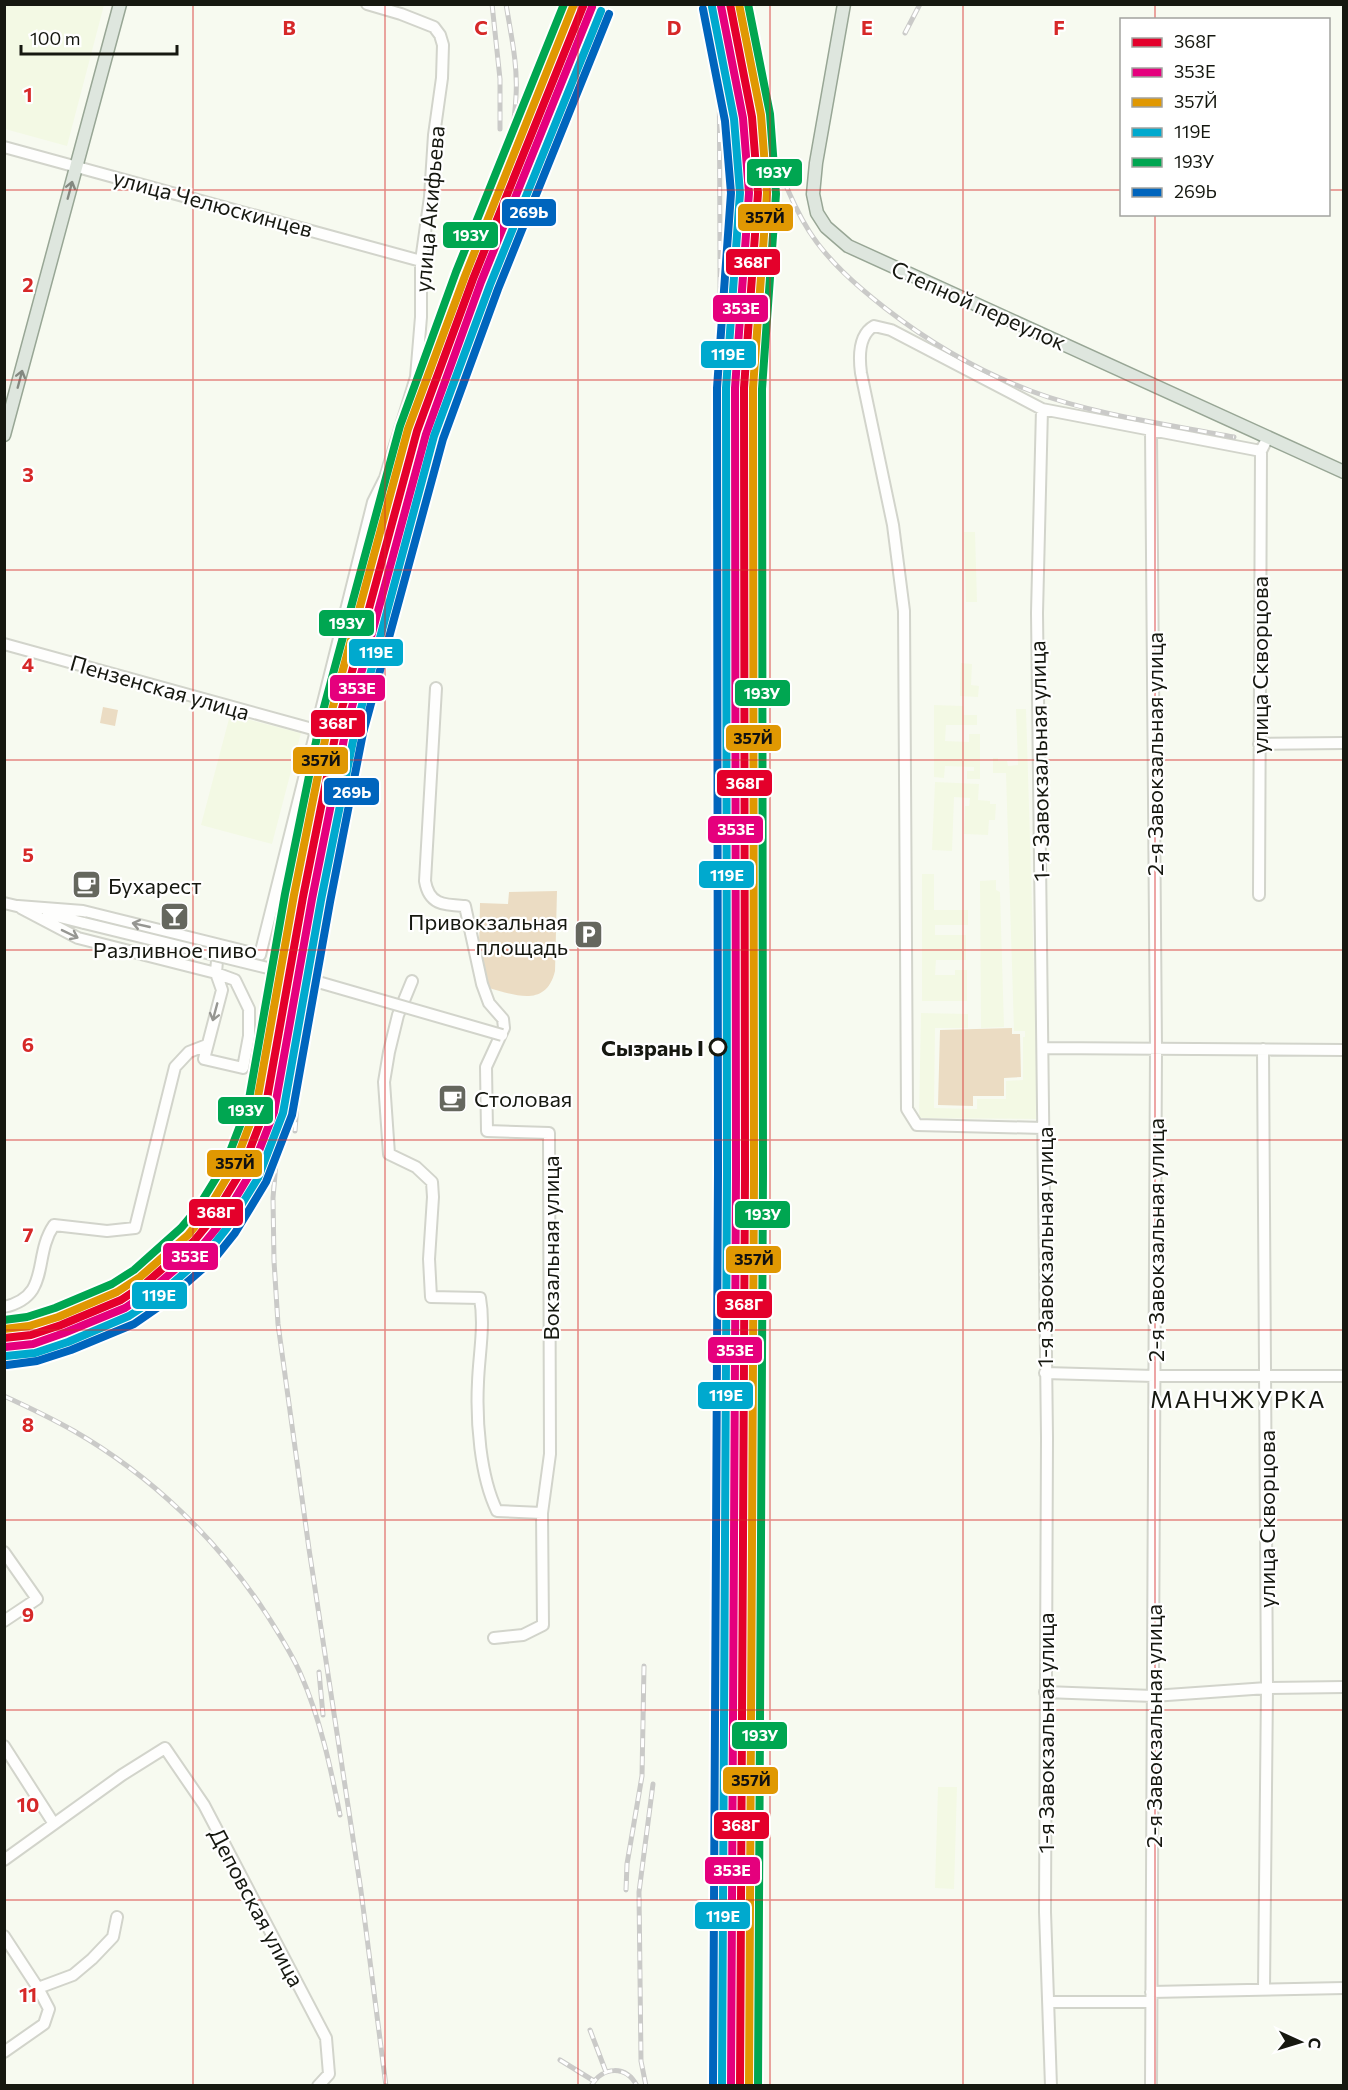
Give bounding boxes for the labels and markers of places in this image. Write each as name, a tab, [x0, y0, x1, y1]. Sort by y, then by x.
cafe icon: Бухарест	[71, 869, 103, 901]
place label: Бухарест	[108, 872, 201, 899]
bar icon: Разливное пиво	[159, 901, 191, 933]
place label: Привокзальная площадь	[408, 908, 568, 960]
parking icon: Привокзальная площадь	[573, 918, 605, 950]
place label: Разливное пиво	[93, 936, 257, 963]
place label: Сызрань I	[601, 1034, 704, 1061]
marker: Сызрань I	[709, 1038, 727, 1056]
cafe icon: Столовая	[437, 1082, 469, 1114]
place label: Столовая	[474, 1085, 572, 1112]

